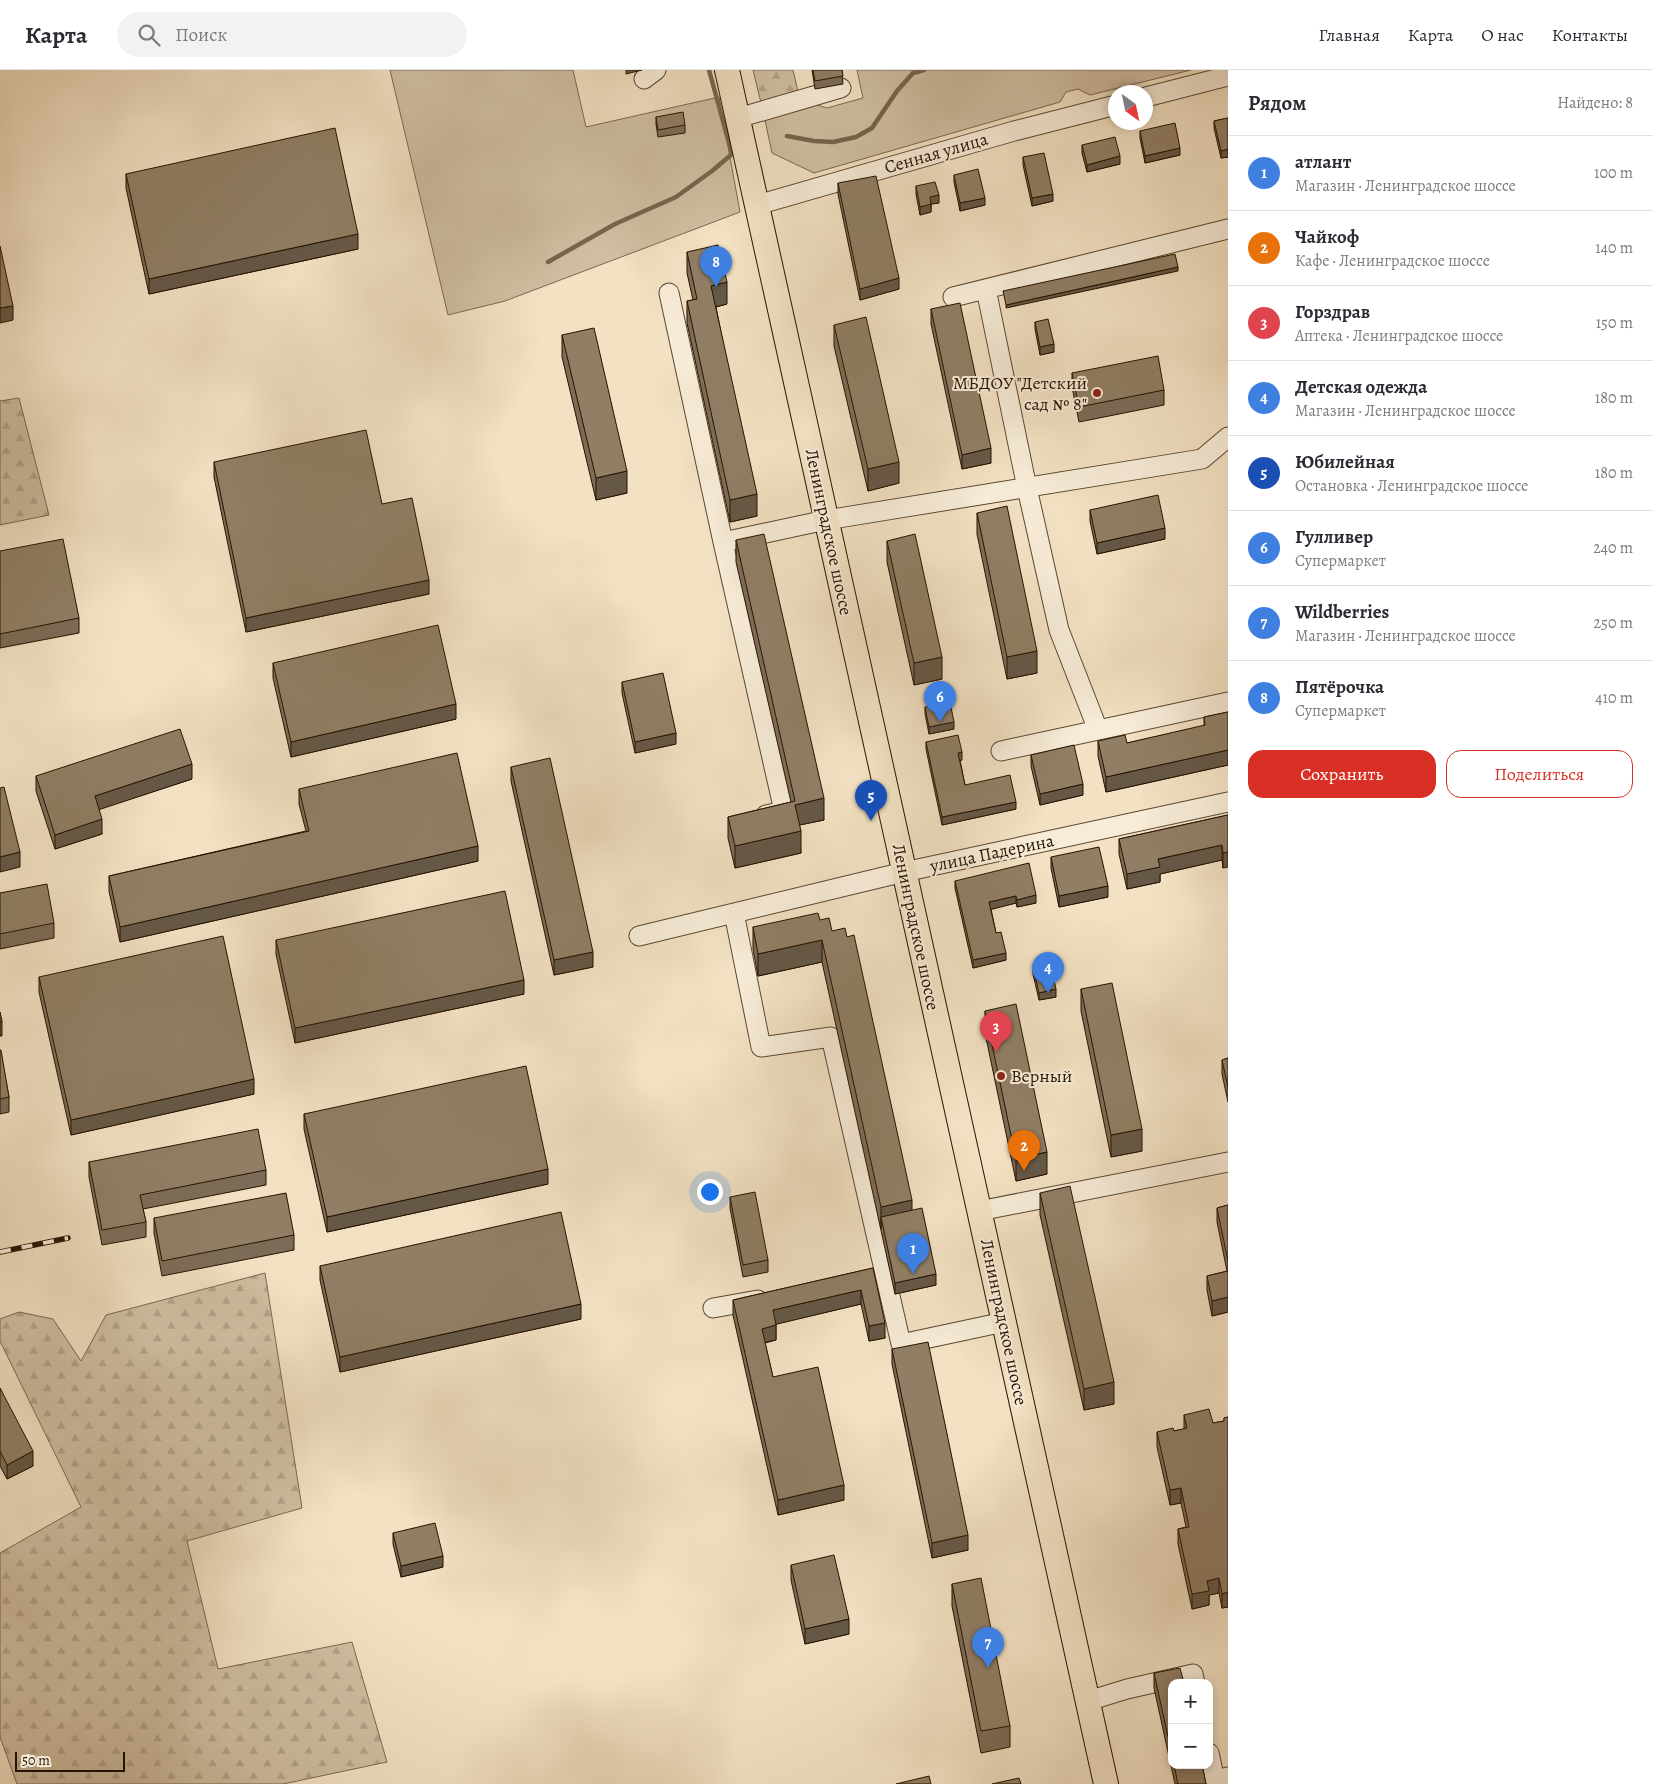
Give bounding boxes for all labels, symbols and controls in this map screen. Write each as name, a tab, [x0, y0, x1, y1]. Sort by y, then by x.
search box	[117, 12, 467, 57]
text: Карта	[25, 19, 87, 51]
icon: search	[135, 21, 163, 49]
text: Поиск	[175, 22, 227, 48]
text: Главная	[1319, 23, 1380, 47]
text: Карта	[1408, 23, 1453, 47]
text: О нас	[1481, 23, 1524, 47]
text: Контакты	[1552, 23, 1628, 47]
north arrow	[1108, 85, 1153, 130]
text: Рядом	[1248, 89, 1306, 117]
text: Найдено: 8	[1557, 92, 1633, 114]
street label: Сенная улица	[881, 127, 991, 179]
text: атлант	[1295, 149, 1351, 175]
text: 1	[1261, 162, 1267, 184]
text: 100 m	[1594, 162, 1633, 184]
text: Магазин · Ленинградское шоссе	[1295, 175, 1516, 197]
text: Чайкоф	[1295, 224, 1359, 250]
text: 2	[1260, 237, 1268, 259]
text: 140 m	[1595, 237, 1633, 259]
pin: 8	[700, 246, 732, 287]
text: Кафе · Ленинградское шоссе	[1295, 250, 1490, 272]
text: Горздрав	[1295, 299, 1370, 325]
text: 3	[1261, 312, 1267, 334]
text: 150 m	[1596, 312, 1633, 334]
text: Аптека · Ленинградское шоссе	[1295, 325, 1503, 347]
place label: МБДОУ "Детский сад № 8"	[953, 371, 1087, 416]
text: Детская одежда	[1295, 374, 1427, 400]
marker: МБДОУ "Детский сад № 8"	[1091, 387, 1103, 399]
text: 4	[1260, 387, 1268, 409]
text: 180 m	[1595, 387, 1633, 409]
text: Магазин · Ленинградское шоссе	[1295, 400, 1516, 422]
street label: Ленинградское шоссе	[800, 446, 858, 618]
text: Юбилейная	[1295, 449, 1395, 475]
text: 5	[1261, 462, 1267, 484]
text: 180 m	[1595, 462, 1633, 484]
text: Остановка · Ленинградское шоссе	[1295, 475, 1528, 497]
text: Гулливер	[1295, 524, 1373, 550]
text: 6	[1260, 537, 1268, 559]
text: 240 m	[1593, 537, 1633, 559]
text: Супермаркет	[1295, 550, 1386, 572]
text: Wildberries	[1295, 599, 1389, 625]
text: 7	[1261, 612, 1267, 634]
text: 250 m	[1594, 612, 1633, 634]
text: Магазин · Ленинградское шоссе	[1295, 625, 1516, 647]
text: Пятёрочка	[1295, 674, 1384, 700]
pin: 6	[924, 681, 956, 722]
text: 8	[1260, 687, 1268, 709]
text: 410 m	[1595, 687, 1633, 709]
text: Супермаркет	[1295, 700, 1386, 722]
button: Сохранить	[1248, 750, 1436, 798]
button: Поделиться	[1446, 750, 1633, 798]
pin: 5	[855, 780, 887, 821]
street label: улица Падерина	[927, 828, 1057, 878]
street label: Ленинградское шоссе	[887, 841, 945, 1013]
pin: 4	[1032, 952, 1064, 993]
pin: 3	[980, 1011, 1012, 1052]
place label: Верный	[1011, 1064, 1072, 1088]
marker: Верный	[995, 1070, 1007, 1082]
pin: 2	[1008, 1130, 1040, 1171]
your location	[697, 1179, 723, 1205]
pin: 1	[897, 1233, 929, 1274]
street label: Ленинградское шоссе	[975, 1236, 1033, 1408]
pin: 7	[972, 1627, 1004, 1668]
map controls	[1168, 1679, 1213, 1769]
button: +	[1168, 1679, 1213, 1724]
button: −	[1168, 1724, 1213, 1769]
scale bar	[15, 1749, 125, 1772]
text: 50 m	[22, 1751, 50, 1770]

